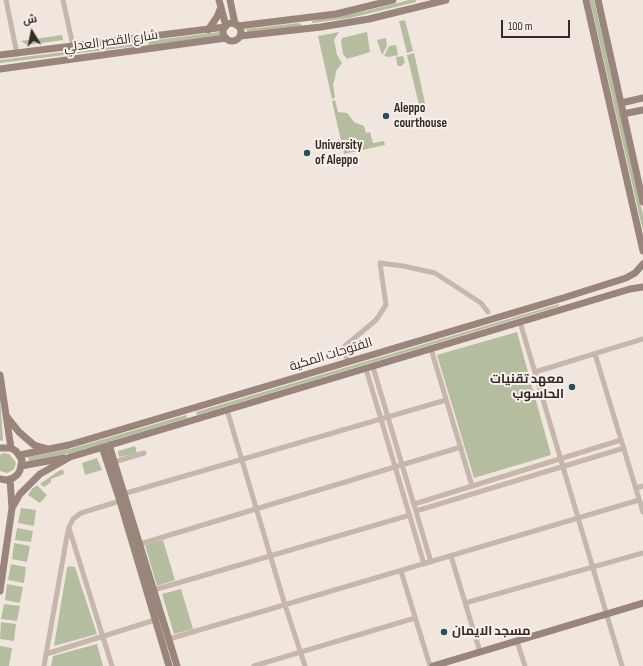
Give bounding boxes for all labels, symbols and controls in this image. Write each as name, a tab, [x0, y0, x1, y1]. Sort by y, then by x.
north arrow	[12, 12, 52, 52]
text: ش	[22, 12, 38, 27]
scale bar	[503, 12, 572, 38]
text: 100 m	[508, 19, 533, 34]
street label: شارع القصر العدلي	[63, 28, 159, 56]
place label: Aleppo courthouse	[394, 101, 447, 132]
marker: Aleppo courthouse	[381, 111, 391, 121]
place label: University of Aleppo	[315, 138, 362, 169]
marker: University of Aleppo	[302, 148, 312, 158]
street label: الفتوحات المكية	[288, 335, 374, 375]
place label: معهد تقنيات الحاسوب	[490, 372, 564, 403]
marker: معهد تقنيات الحاسوب	[567, 382, 577, 392]
place label: مسجد الايمان	[452, 624, 531, 640]
marker: مسجد الايمان	[439, 627, 449, 637]

